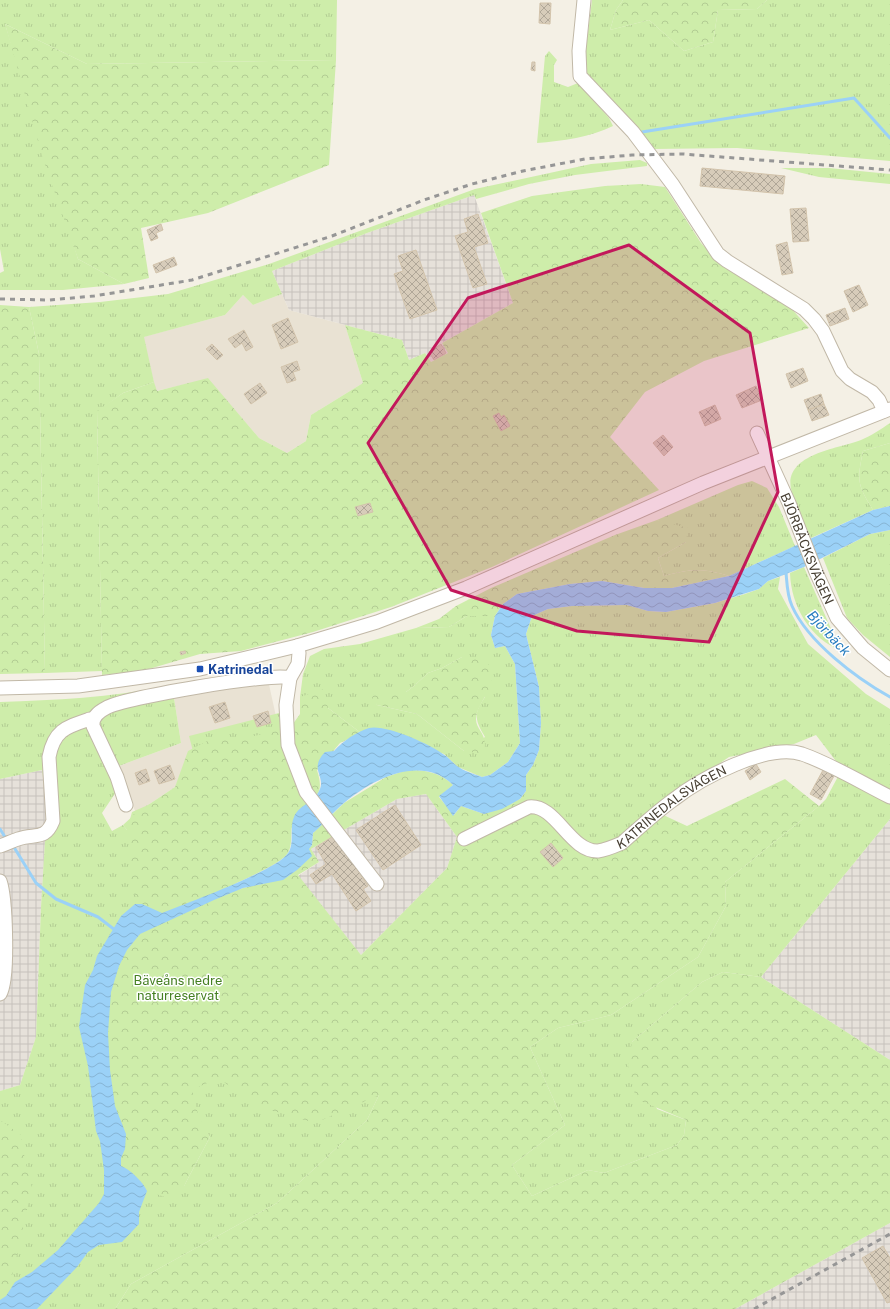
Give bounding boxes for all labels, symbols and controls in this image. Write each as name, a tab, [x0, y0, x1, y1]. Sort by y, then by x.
street label: BJÖRBÄCKSVÄGEN	[778, 490, 837, 606]
water label: Björbäck	[804, 607, 854, 659]
place label: Katrinedal	[208, 662, 273, 677]
marker: Katrinedal	[195, 664, 205, 674]
street label: KATRINEDALSVÄGEN	[614, 762, 729, 852]
park label: Bäveåns nedre naturreservat	[134, 973, 222, 1003]

